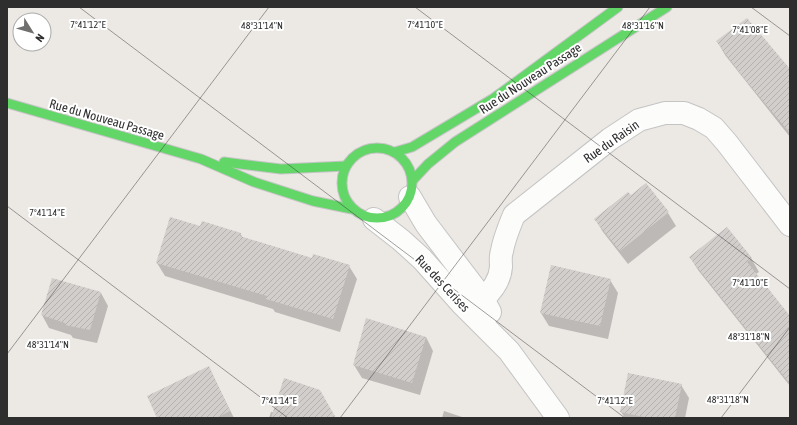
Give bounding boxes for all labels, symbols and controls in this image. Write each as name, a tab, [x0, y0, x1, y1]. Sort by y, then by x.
north arrow	[12, 12, 52, 52]
text: 7°41'12"E	[70, 19, 106, 30]
text: 7°41'10"E	[407, 19, 443, 30]
text: 48°31'14"N	[241, 20, 283, 31]
text: 48°31'16"N	[622, 20, 664, 31]
text: 7°41'08"E	[732, 24, 768, 35]
text: N	[33, 32, 47, 44]
street label: Rue du Nouveau Passage	[476, 40, 584, 117]
street label: Rue du Nouveau Passage	[48, 96, 166, 143]
street label: Rue du Raisin	[581, 117, 642, 166]
text: 7°41'14"E	[29, 207, 65, 218]
street label: Rue des Cerises	[412, 252, 473, 315]
text: 7°41'10"E	[732, 277, 768, 288]
text: 48°31'18"N	[728, 331, 770, 342]
text: 48°31'14"N	[27, 339, 69, 350]
text: 48°31'18"N	[707, 394, 749, 405]
text: 7°41'14"E	[261, 395, 297, 406]
text: 7°41'12"E	[597, 395, 633, 406]

